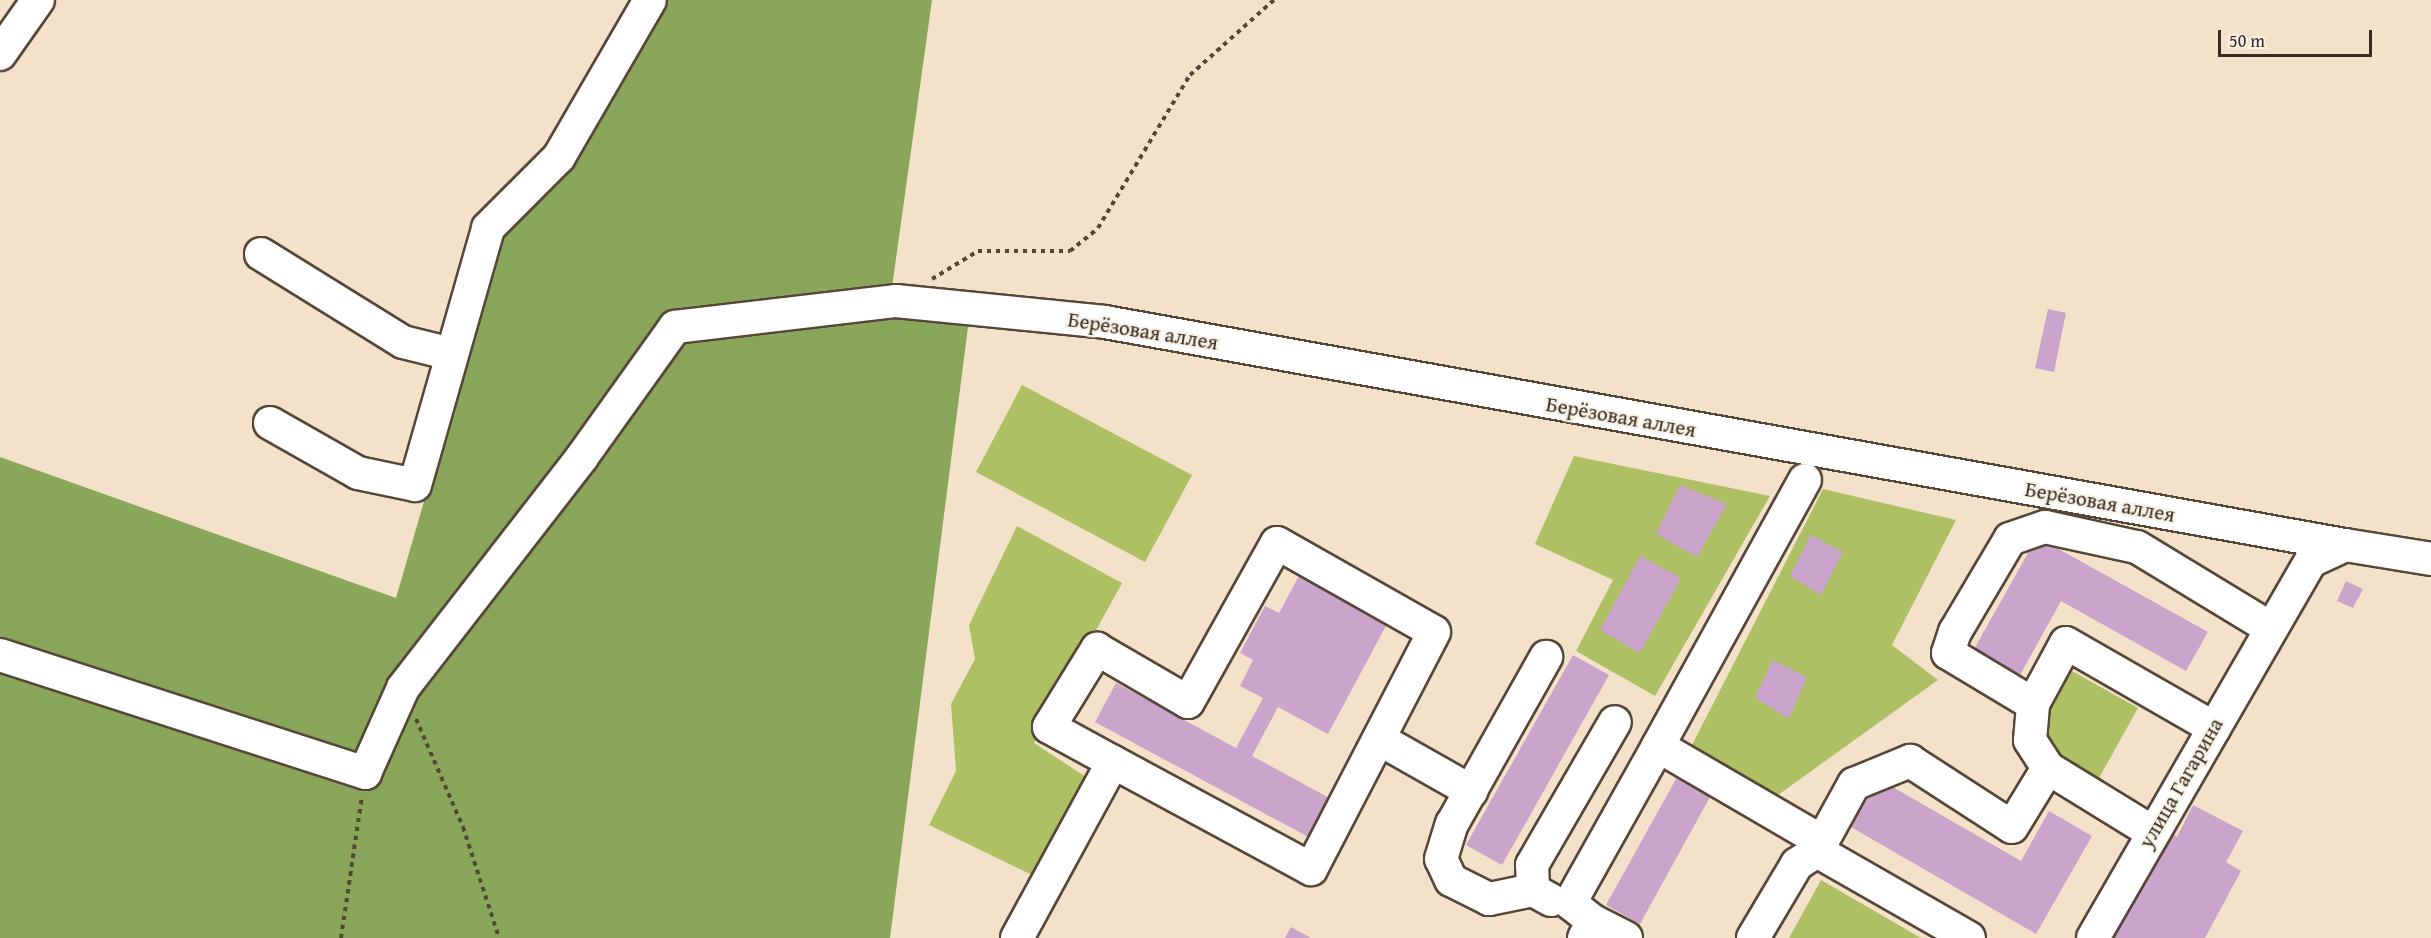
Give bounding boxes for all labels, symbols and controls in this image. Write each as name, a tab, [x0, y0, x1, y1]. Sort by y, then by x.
scale bar	[2221, 18, 2376, 56]
text: 50 m	[2229, 27, 2265, 54]
street label: Берёзовая аллея	[1066, 307, 1220, 355]
street label: Берёзовая аллея	[1544, 391, 1698, 443]
street label: Берёзовая аллея	[2023, 476, 2177, 528]
street label: улица Гагарина	[2133, 713, 2229, 853]

